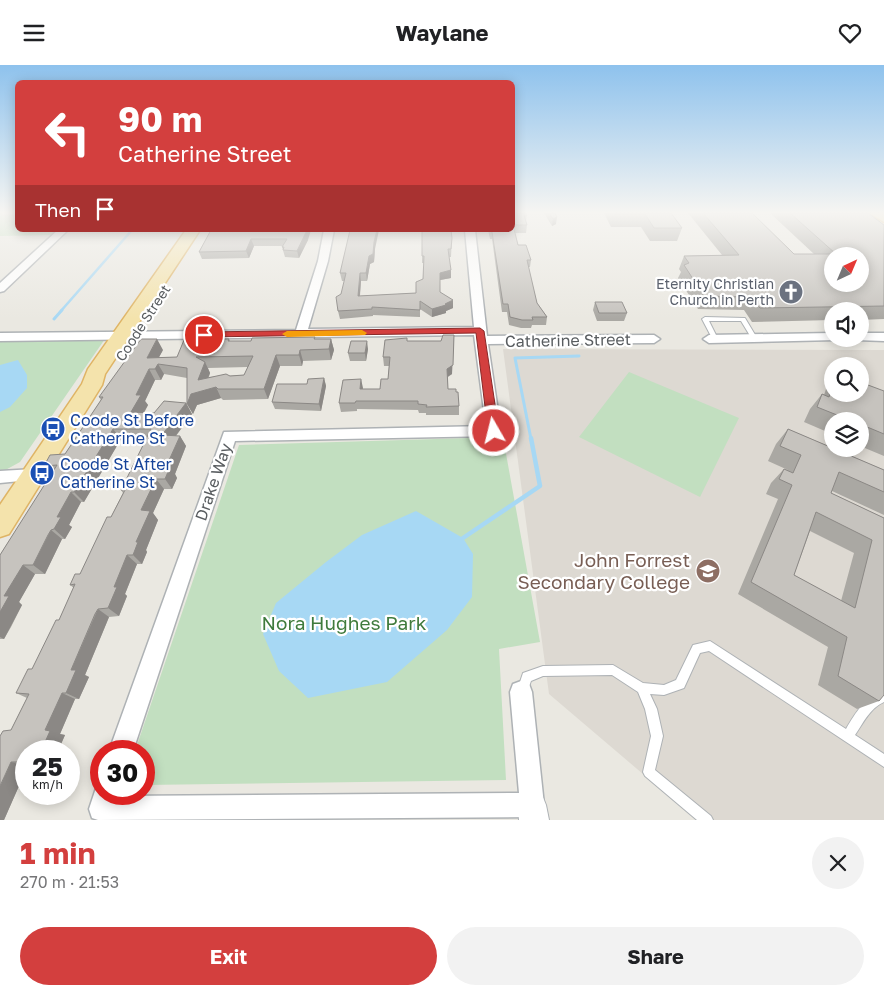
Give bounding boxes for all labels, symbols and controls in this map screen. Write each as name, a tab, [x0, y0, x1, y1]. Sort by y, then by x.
icon: menu	[20, 19, 48, 47]
text: Waylane	[396, 19, 488, 46]
icon: heart	[836, 19, 864, 47]
text: 90 m	[118, 98, 202, 140]
icon: left	[35, 100, 100, 165]
text: Catherine Street	[118, 140, 292, 167]
icon: arrive	[91, 195, 119, 223]
text: Then	[35, 198, 81, 221]
north arrow	[824, 247, 869, 293]
map controls	[824, 247, 869, 457]
place label: Eternity Christian Church in Perth	[656, 275, 774, 308]
church icon: Eternity Christian Church in Perth	[778, 279, 804, 305]
street label: Coode Street	[111, 281, 174, 364]
button: sound	[824, 302, 869, 347]
pin	[183, 314, 225, 356]
icon: arrive	[190, 321, 218, 349]
street label: Catherine Street	[505, 329, 631, 351]
button: search	[824, 357, 869, 402]
position arrow	[467, 404, 519, 456]
place label: Coode St Before Catherine St	[70, 410, 194, 448]
button: layers	[824, 412, 869, 457]
bus stop icon: Coode St Before Catherine St	[40, 416, 66, 442]
street label: Drake Way	[190, 441, 236, 523]
place label: Coode St After Catherine St	[60, 454, 172, 492]
bus stop icon: Coode St After Catherine St	[29, 460, 55, 486]
place label: John Forrest Secondary College	[518, 548, 690, 593]
school or university icon: John Forrest Secondary College	[695, 558, 721, 584]
park label: Nora Hughes Park	[262, 611, 427, 634]
speed limit sign: 30	[90, 740, 155, 805]
text: 25	[32, 751, 63, 782]
text: km/h	[32, 777, 63, 792]
text: 1 min	[20, 835, 96, 871]
button: close	[812, 837, 864, 889]
text: 270 m · 21:53	[20, 872, 119, 892]
button: Exit	[20, 927, 437, 985]
button: Share	[447, 927, 864, 985]

